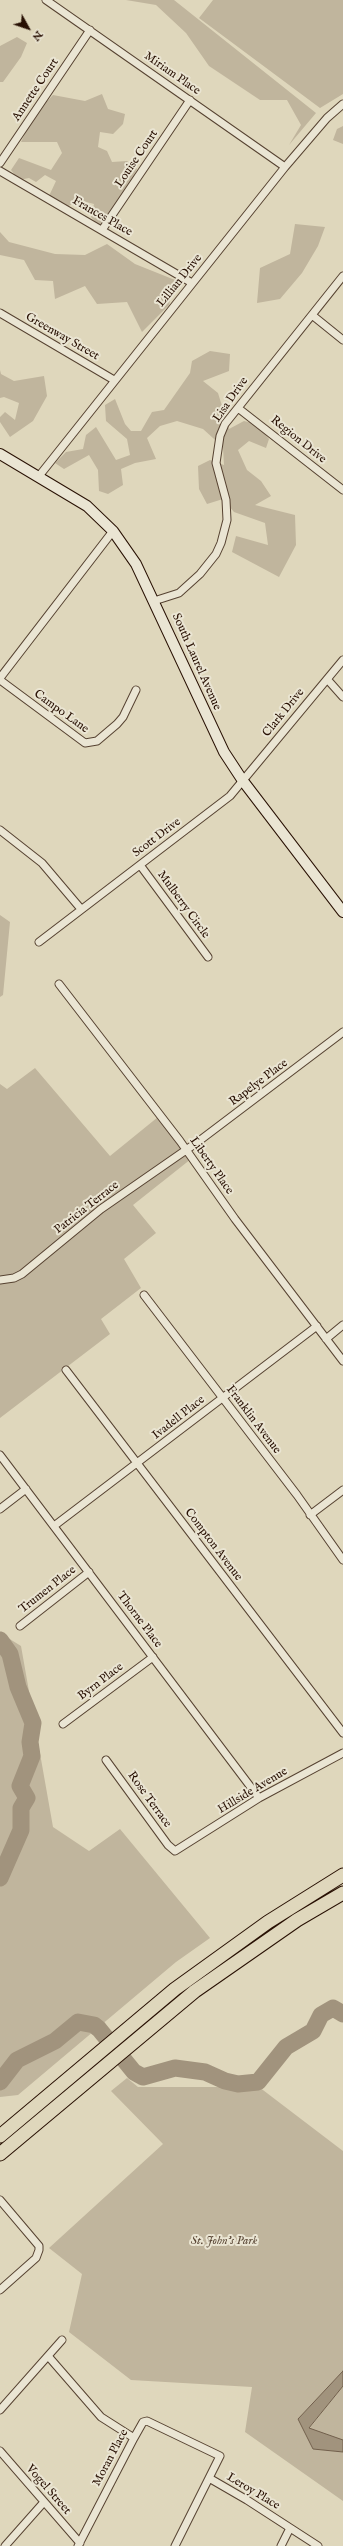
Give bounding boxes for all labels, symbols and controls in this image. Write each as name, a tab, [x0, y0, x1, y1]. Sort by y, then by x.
north arrow	[8, 8, 48, 48]
text: N	[29, 28, 46, 44]
street label: Miriam Place	[141, 49, 203, 99]
street label: Annette Court	[10, 56, 62, 124]
street label: Louise Court	[112, 127, 162, 191]
street label: Frances Place	[69, 194, 135, 240]
street label: Lillian Drive	[154, 252, 206, 310]
street label: Greenway Street	[23, 310, 101, 364]
street label: Lisa Drive	[210, 375, 252, 425]
street label: Region Drive	[267, 413, 329, 467]
street label: South Laurel Avenue	[168, 611, 224, 713]
street label: Clark Drive	[260, 686, 308, 740]
street label: Campo Lane	[31, 687, 91, 737]
street label: Scott Drive	[130, 815, 184, 861]
street label: Mulberry Circle	[154, 868, 212, 942]
street label: Rapelye Place	[227, 1056, 291, 1110]
street label: Liberty Place	[186, 1135, 236, 1197]
street label: Patricia Terrace	[52, 1178, 122, 1238]
street label: Franklin Avenue	[223, 1383, 283, 1457]
street label: Ivadell Place	[150, 1393, 208, 1443]
street label: Compton Avenue	[181, 1506, 245, 1584]
street label: Trumen Place	[17, 1563, 79, 1617]
street label: Thorne Place	[113, 1589, 165, 1651]
street label: Byrn Place	[75, 1660, 127, 1704]
street label: Hillside Avenue	[216, 1765, 290, 1817]
street label: Rose Terrace	[124, 1769, 174, 1831]
park label: St. John's Park	[191, 2235, 257, 2249]
street label: Moran Place	[90, 2427, 132, 2489]
street label: Vogel Street	[22, 2462, 74, 2518]
street label: Leroy Place	[224, 2471, 282, 2513]

